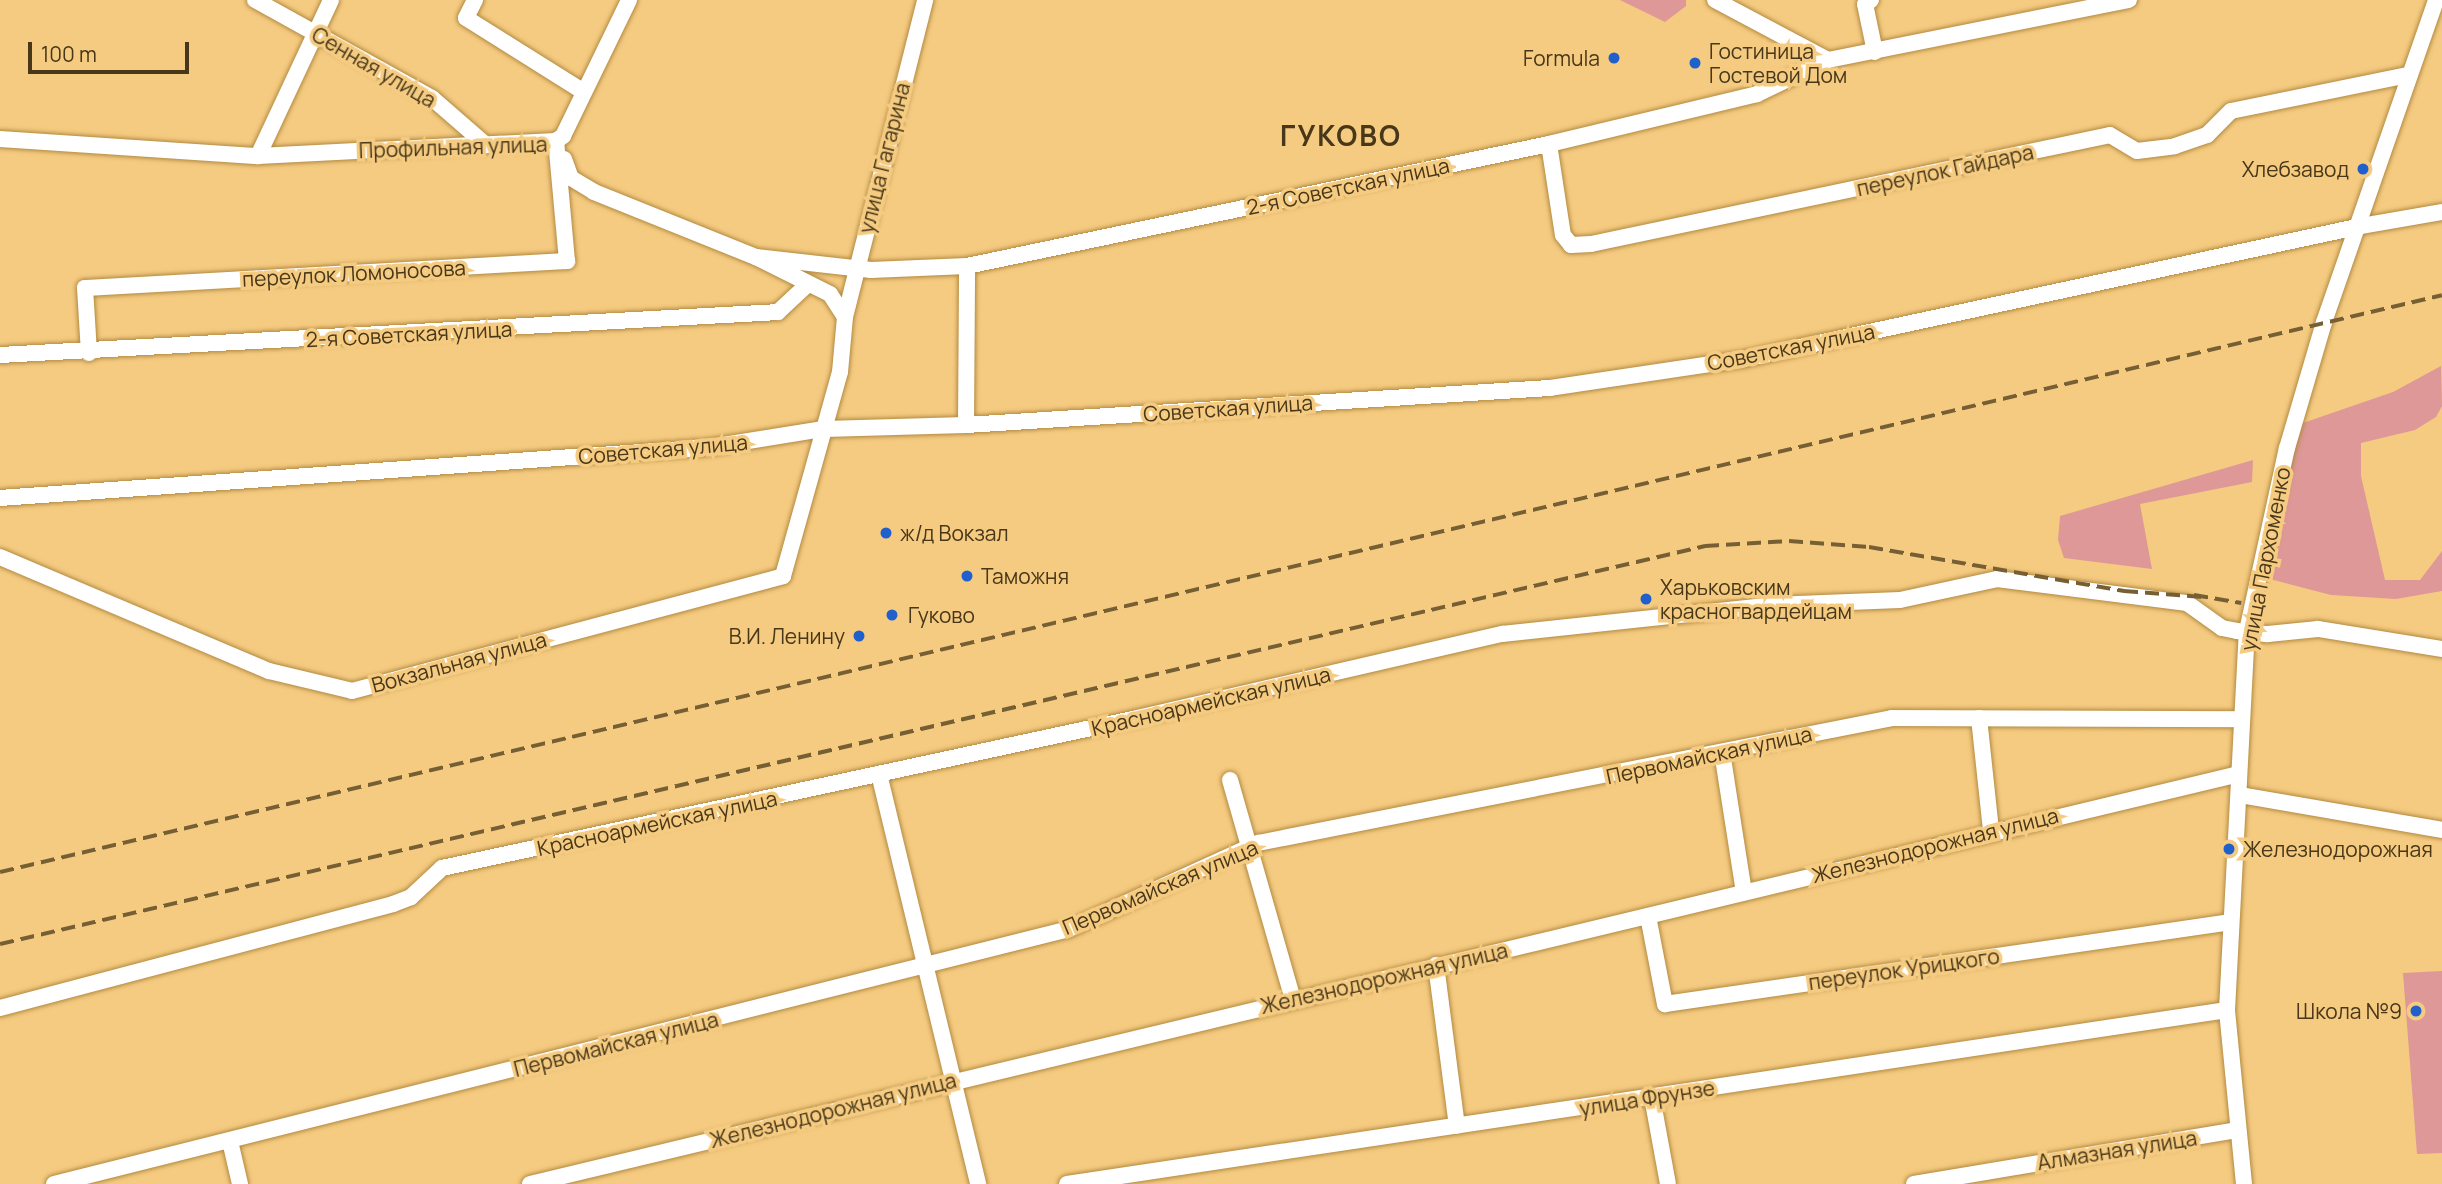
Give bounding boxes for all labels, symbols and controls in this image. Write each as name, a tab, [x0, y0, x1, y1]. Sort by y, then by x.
street label: Сенная улица	[308, 21, 440, 113]
scale bar	[32, 28, 192, 72]
place label: Гостиница Гостевой Дом	[1709, 38, 1847, 88]
text: 100 m	[41, 40, 97, 68]
place label: Formula	[1523, 45, 1600, 71]
marker: Formula	[1606, 50, 1622, 66]
marker: Гостиница Гостевой Дом	[1687, 55, 1703, 71]
street label: улица Гагарина	[853, 80, 915, 236]
district label: ГУКОВО	[1281, 118, 1401, 152]
street label: Профильная улица	[358, 131, 548, 163]
street label: переулок Гайдара	[1854, 139, 2036, 201]
street label: 2-я Советская улица	[1244, 152, 1452, 220]
place label: Хлебзавод	[2242, 156, 2349, 182]
marker: Хлебзавод	[2355, 161, 2371, 177]
street label: переулок Ломоносова	[241, 255, 467, 291]
street label: 2-я Советская улица	[305, 316, 513, 352]
street label: Советская улица	[1705, 318, 1877, 376]
street label: Советская улица	[1142, 389, 1314, 427]
street label: Советская улица	[577, 429, 749, 469]
street label: улица Пархоменко	[2235, 465, 2295, 653]
place label: ж/д Вокзал	[900, 520, 1009, 546]
marker: ж/д Вокзал	[878, 525, 894, 541]
place label: Таможня	[981, 563, 1069, 589]
marker: Таможня	[959, 568, 975, 584]
place label: Харьковским красногвардейцам	[1660, 574, 1852, 624]
marker: Харьковским красногвардейцам	[1638, 591, 1654, 607]
place label: Гуково	[908, 602, 975, 628]
marker: Гуково	[882, 605, 902, 625]
place label: В.И. Ленину	[729, 623, 845, 649]
street label: Вокзальная улица	[369, 627, 549, 697]
marker: В.И. Ленину	[851, 628, 867, 644]
street label: Красноармейская улица	[1089, 661, 1333, 741]
street label: Первомайская улица	[1604, 721, 1814, 789]
street label: Красноармейская улица	[535, 785, 779, 861]
street label: Железнодорожная улица	[1809, 802, 2061, 888]
street label: Первомайская улица	[1058, 834, 1262, 940]
place label: Железнодорожная	[2243, 836, 2433, 862]
marker: Железнодорожная	[2221, 841, 2237, 857]
street label: Железнодорожная улица	[1258, 937, 1510, 1019]
street label: переулок Урицкого	[1807, 943, 2001, 995]
place label: Школа №9	[2296, 998, 2402, 1024]
marker: Школа №9	[2408, 1003, 2424, 1019]
street label: Первомайская улица	[511, 1006, 721, 1082]
street label: Железнодорожная улица	[707, 1067, 959, 1153]
street label: улица Фрунзе	[1577, 1075, 1717, 1121]
street label: Алмазная улица	[2035, 1125, 2199, 1175]

